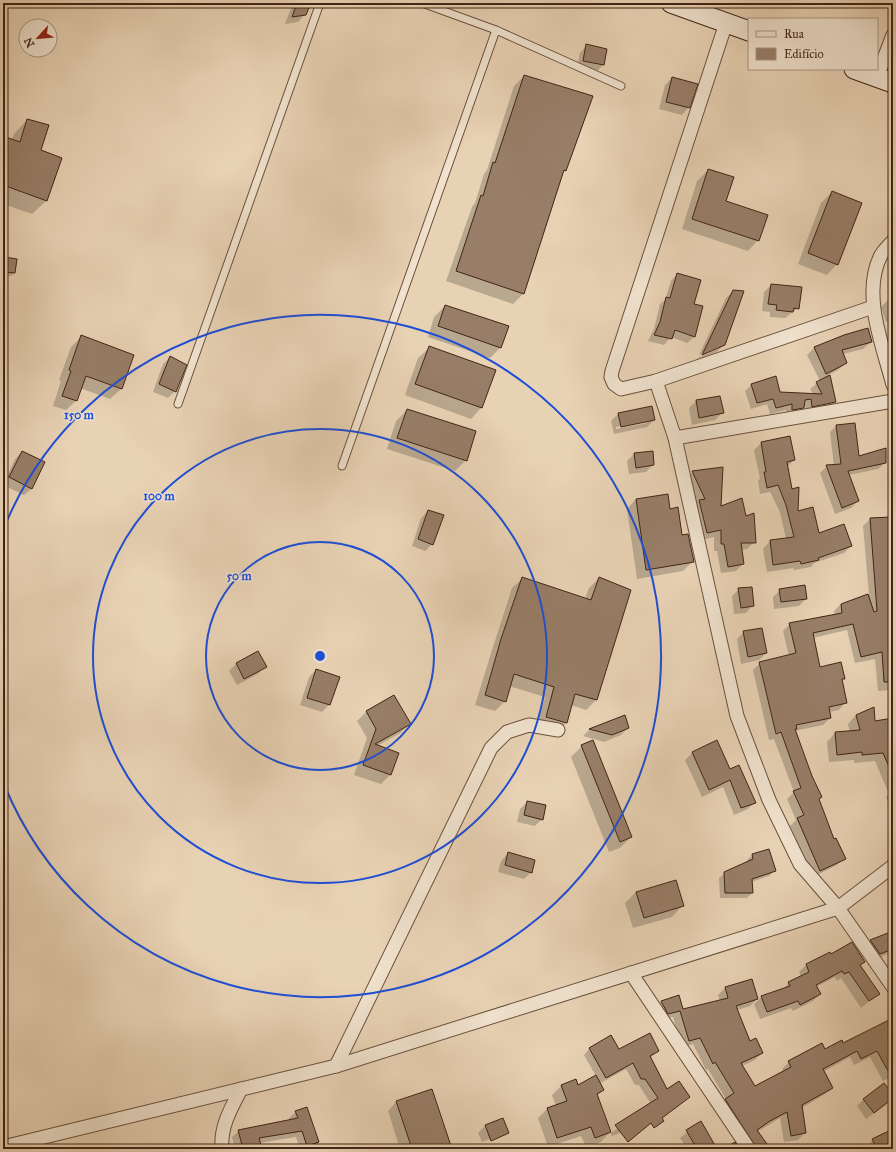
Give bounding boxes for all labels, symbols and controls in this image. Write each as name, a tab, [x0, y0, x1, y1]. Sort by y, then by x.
north arrow	[18, 18, 58, 58]
legend	[748, 18, 878, 70]
text: Rua	[784, 27, 805, 41]
text: N	[21, 35, 37, 49]
text: Edifício	[784, 47, 824, 61]
text: 150 m	[64, 408, 95, 422]
text: 100 m	[143, 489, 176, 503]
text: 50 m	[226, 569, 253, 583]
centre of rings	[313, 649, 327, 663]

